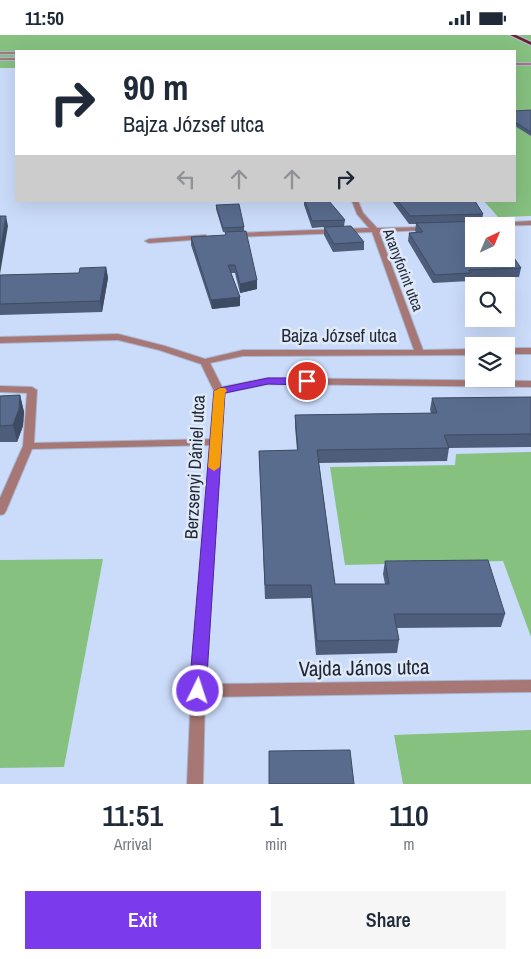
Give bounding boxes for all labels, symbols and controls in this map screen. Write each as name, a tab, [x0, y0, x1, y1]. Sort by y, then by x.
text: 11:50	[25, 5, 64, 31]
text: 90 m	[123, 64, 188, 111]
icon: right	[40, 70, 105, 135]
text: Bajza József utca	[123, 109, 264, 139]
icon: left	[172, 165, 200, 193]
icon: ahead	[225, 165, 253, 193]
icon: ahead	[278, 165, 306, 193]
icon: right	[331, 165, 359, 193]
north arrow	[465, 217, 515, 267]
map controls	[465, 217, 515, 387]
street label: Aranyforint utca	[378, 225, 429, 314]
button: search	[465, 277, 515, 327]
street label: Bajza József utca	[281, 323, 397, 348]
button: layers	[465, 337, 515, 387]
pin	[286, 360, 328, 402]
icon: arrive	[293, 367, 321, 395]
street label: Berzsenyi Dániel utca	[178, 394, 211, 540]
street label: Vajda János utca	[298, 652, 430, 683]
position arrow	[171, 664, 223, 716]
text: 11:51	[102, 795, 163, 835]
text: 1	[269, 795, 283, 835]
text: 110	[389, 795, 429, 835]
text: Arrival	[114, 833, 152, 855]
text: min	[265, 833, 287, 855]
text: m	[404, 833, 415, 855]
button: Exit	[25, 891, 261, 949]
button: Share	[271, 891, 506, 949]

